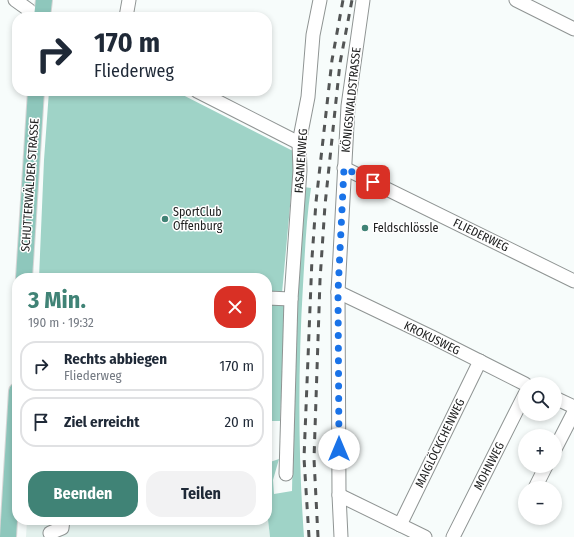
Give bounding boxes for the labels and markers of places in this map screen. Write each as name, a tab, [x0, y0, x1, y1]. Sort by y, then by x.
pin	[356, 165, 390, 199]
place label: SportClub Offenburg	[173, 205, 223, 233]
marker: SportClub Offenburg	[160, 214, 170, 224]
place label: Feldschlössle	[373, 221, 439, 235]
marker: Feldschlössle	[360, 223, 370, 233]

